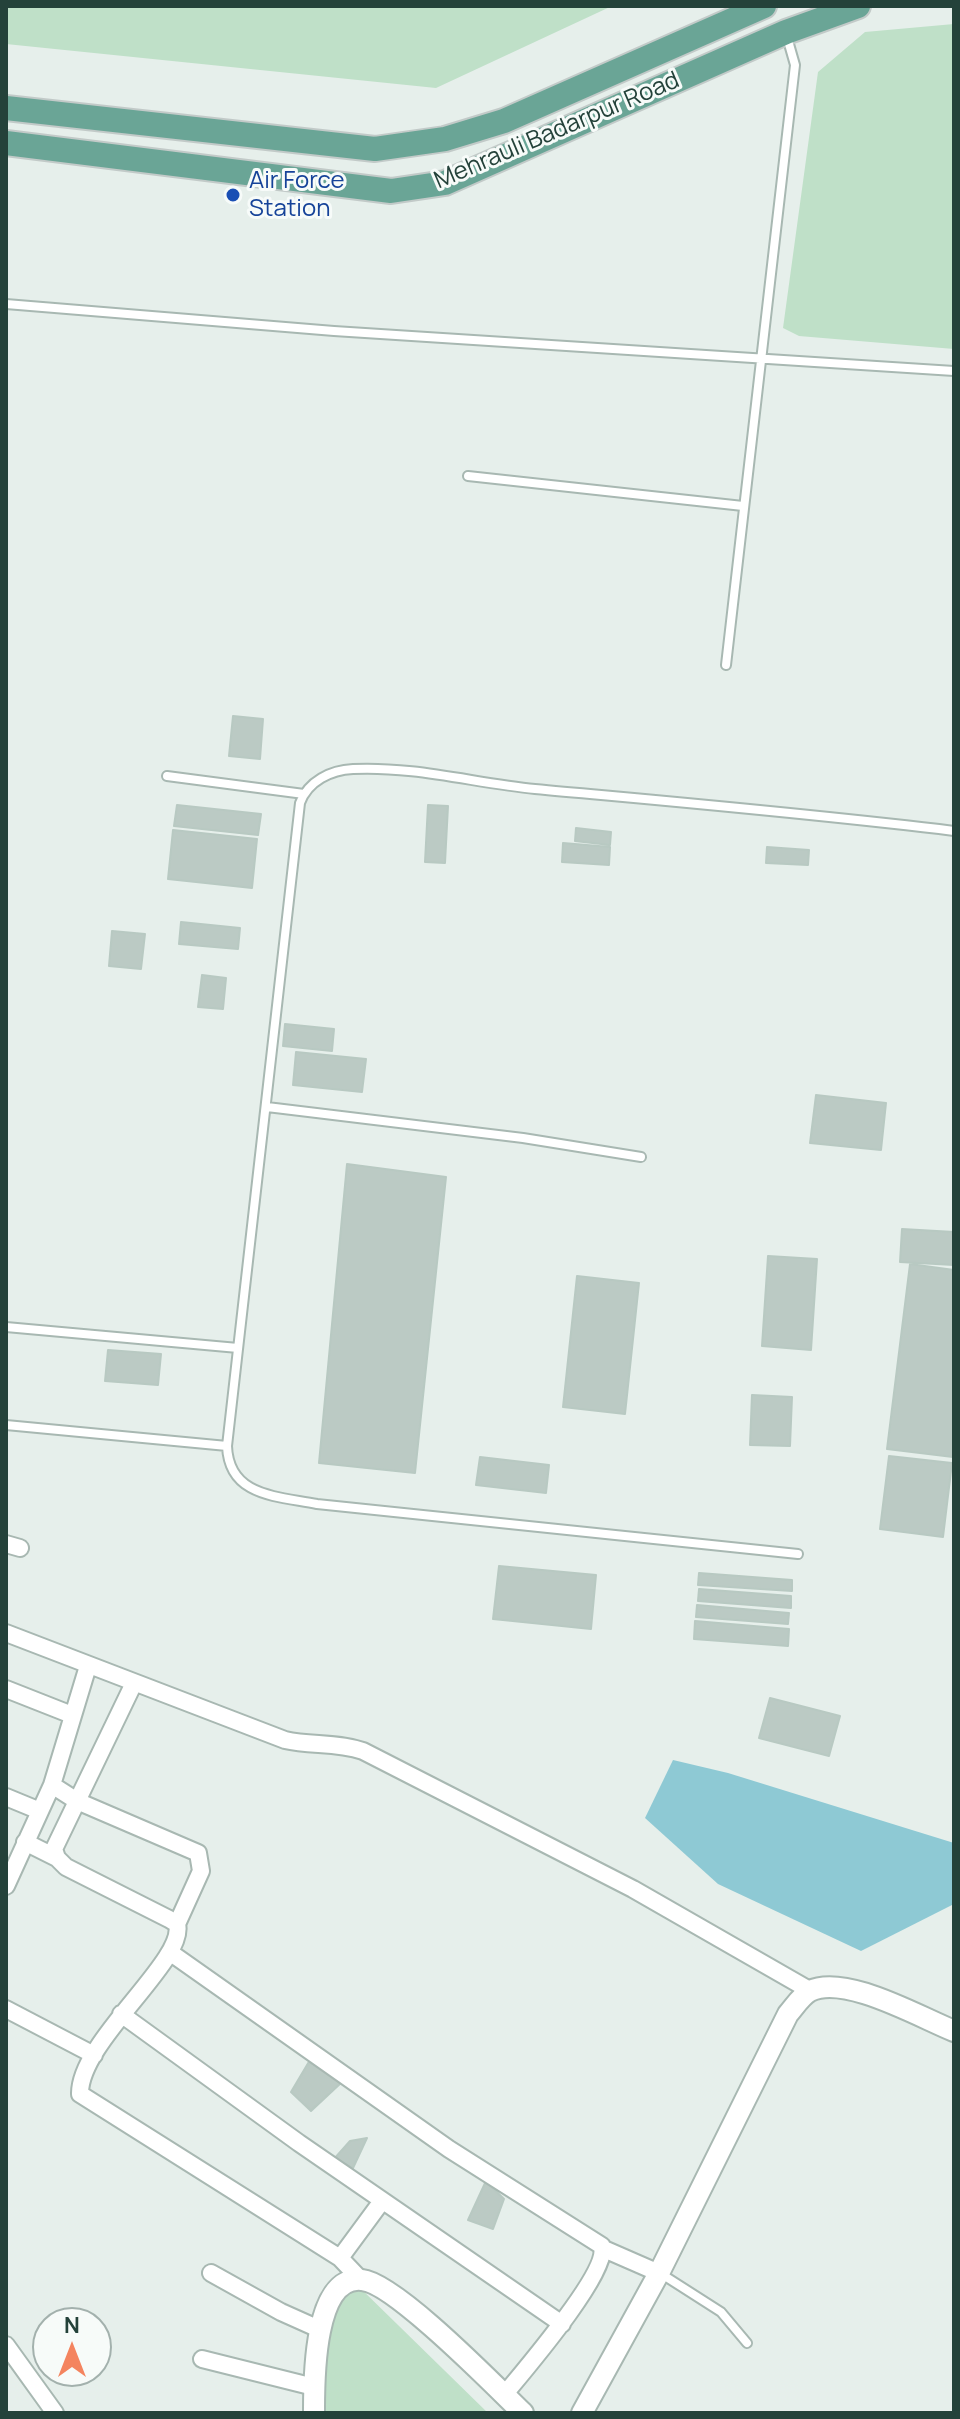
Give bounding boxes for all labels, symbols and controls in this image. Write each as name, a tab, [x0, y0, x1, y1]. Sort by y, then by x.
street label: Mehrauli Badarpur Road	[430, 66, 684, 196]
place label: Air Force Station	[249, 167, 345, 223]
marker: Air Force Station	[224, 186, 242, 204]
north arrow	[32, 2307, 112, 2387]
text: N	[64, 2310, 80, 2340]

